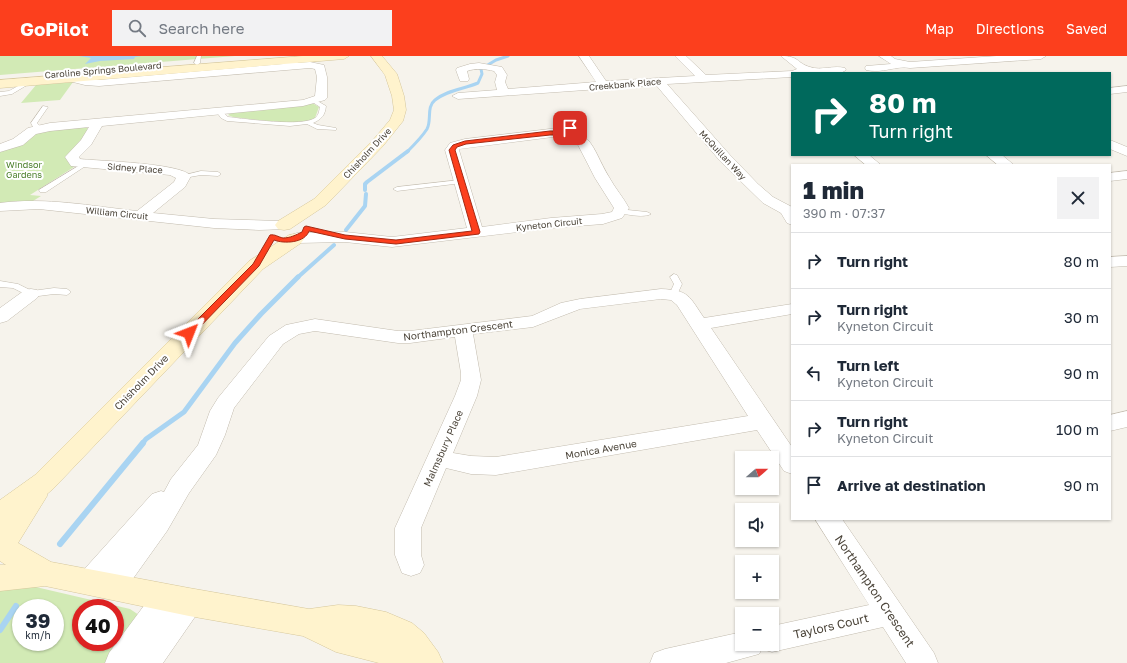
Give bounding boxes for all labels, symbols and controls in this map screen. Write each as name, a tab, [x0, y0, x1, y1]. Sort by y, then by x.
search box	[112, 10, 392, 46]
text: GoPilot	[20, 17, 88, 40]
icon: search	[126, 17, 148, 39]
text: Search here	[158, 19, 244, 37]
text: Map	[925, 20, 954, 37]
text: Directions	[976, 20, 1044, 37]
text: Saved	[1066, 20, 1107, 37]
street label: Caroline Springs Boulevard	[44, 59, 162, 81]
street label: Creekbank Place	[588, 75, 662, 93]
text: 80 m	[869, 86, 937, 119]
icon: right	[803, 88, 855, 140]
pin	[553, 111, 587, 145]
icon: arrive	[559, 117, 581, 139]
text: Turn right	[869, 120, 953, 142]
street label: Chisholm Drive	[341, 125, 393, 181]
street label: McQuillan Way	[697, 128, 749, 182]
park label: Windsor Gardens	[6, 159, 42, 180]
street label: Sidney Place	[107, 161, 163, 175]
text: 1 min	[803, 175, 864, 204]
button: close	[1057, 177, 1099, 219]
street label: William Circuit	[85, 204, 149, 222]
text: 390 m · 07:37	[803, 205, 885, 221]
street label: Kyneton Circuit	[515, 215, 583, 233]
icon: right	[803, 250, 825, 272]
text: Turn right	[837, 252, 908, 270]
text: 80 m	[1064, 252, 1099, 270]
text: Turn right	[837, 300, 908, 318]
icon: right	[803, 306, 825, 328]
text: 30 m	[1064, 308, 1099, 326]
position arrow	[168, 312, 210, 354]
street label: Northampton Crescent	[403, 317, 513, 343]
text: Kyneton Circuit	[837, 318, 933, 334]
street label: Chisholm Drive	[112, 352, 171, 412]
text: Turn left	[837, 356, 899, 374]
icon: left	[803, 362, 825, 384]
text: 90 m	[1064, 364, 1099, 382]
text: Kyneton Circuit	[837, 374, 933, 390]
street label: Malmsbury Place	[421, 408, 465, 488]
text: Turn right	[837, 412, 908, 430]
icon: right	[803, 418, 825, 440]
text: 100 m	[1056, 420, 1099, 438]
text: Kyneton Circuit	[837, 430, 933, 446]
street label: Monica Avenue	[564, 437, 638, 461]
north arrow	[735, 451, 779, 495]
map controls	[735, 451, 779, 651]
icon: arrive	[803, 474, 825, 496]
text: Arrive at destination	[837, 476, 986, 494]
text: 90 m	[1064, 476, 1099, 494]
button: sound	[735, 503, 779, 547]
street label: Northampton Crescent	[832, 532, 918, 650]
button: +	[735, 555, 779, 599]
speed limit sign: 40	[72, 599, 124, 651]
button: −	[735, 607, 779, 651]
text: 39	[26, 608, 50, 632]
street label: Taylors Court	[792, 610, 870, 642]
text: km/h	[25, 629, 51, 641]

